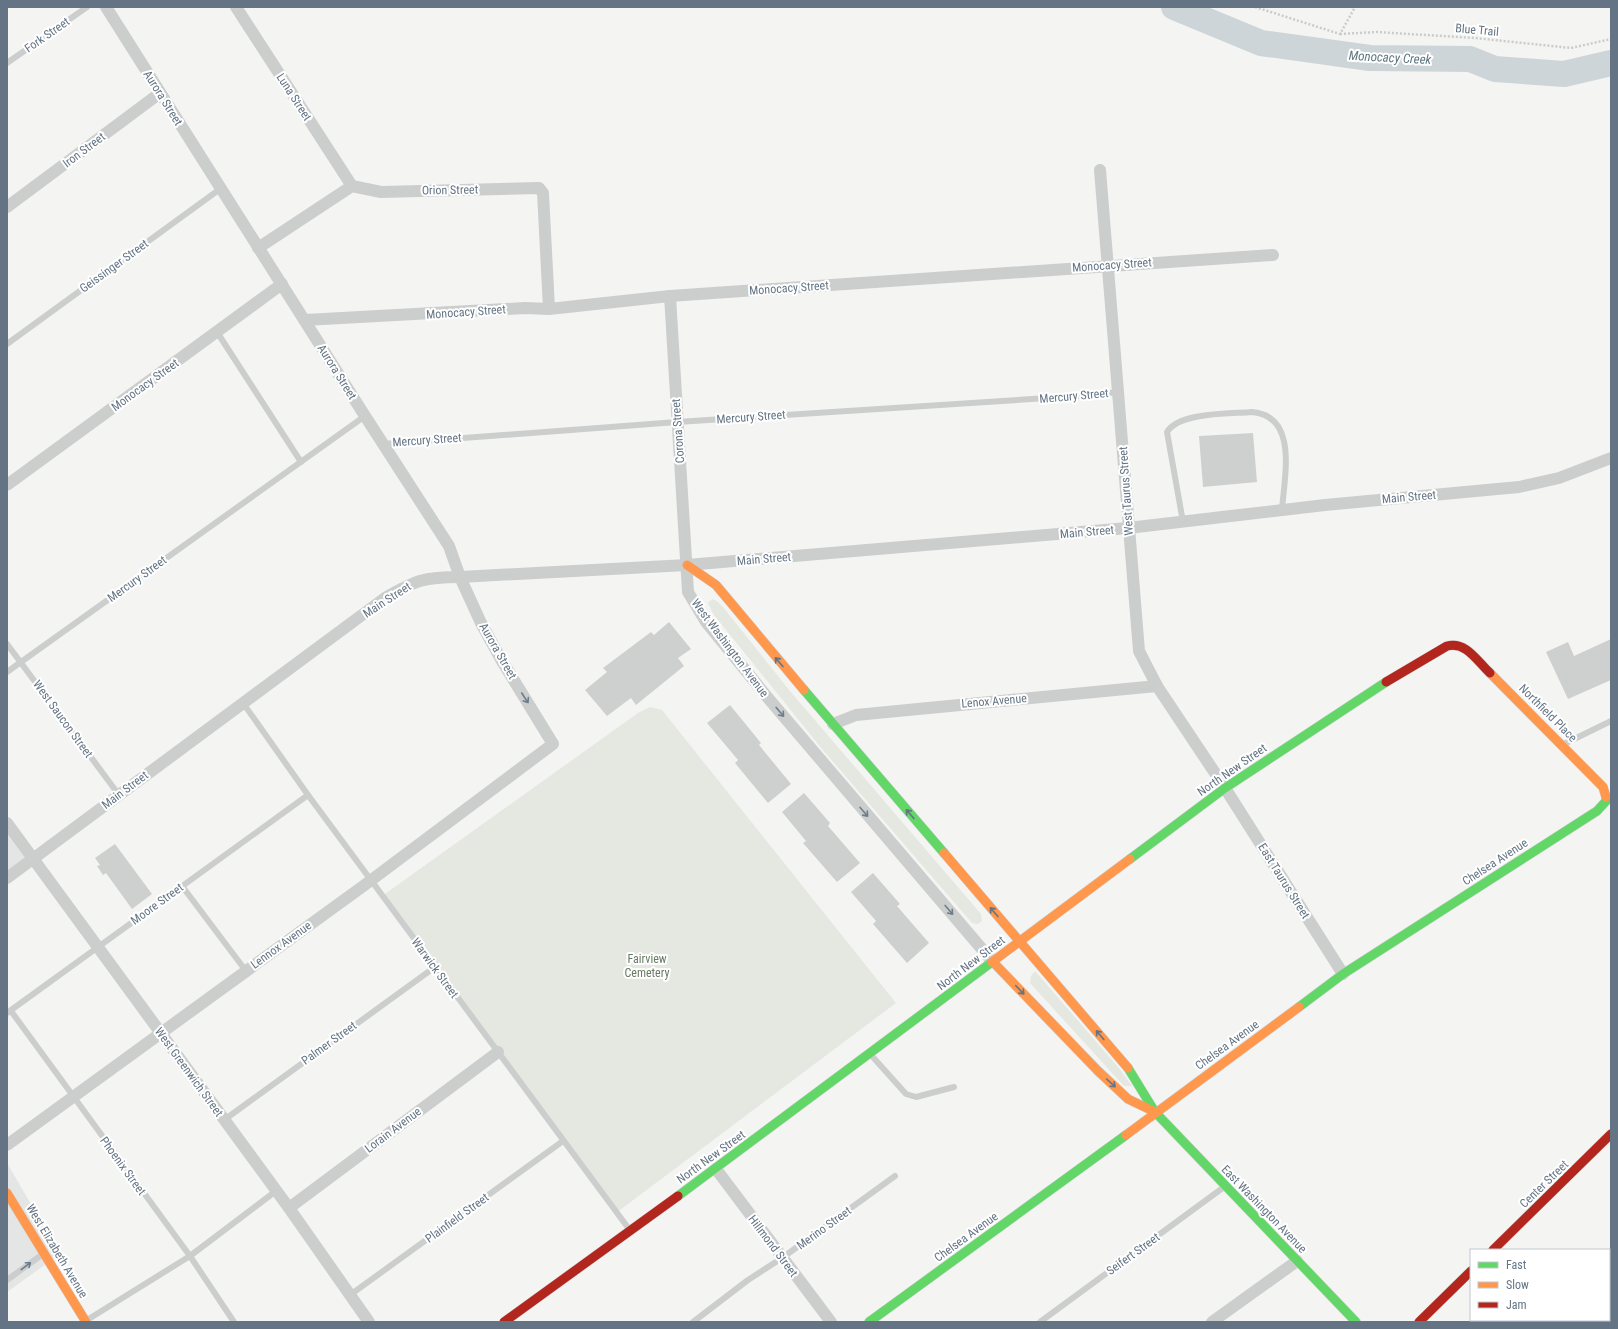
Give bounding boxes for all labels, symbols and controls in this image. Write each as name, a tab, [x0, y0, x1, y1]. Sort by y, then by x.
street label: Fork Street	[22, 14, 73, 56]
street label: Blue Trail	[1455, 21, 1499, 39]
water label: Monocacy Creek	[1348, 48, 1432, 67]
street label: Aurora Street	[141, 68, 186, 128]
street label: Luna Street	[274, 71, 315, 124]
street label: Iron Street	[60, 129, 108, 170]
street label: Orion Street	[422, 183, 479, 197]
street label: Geissinger Street	[77, 236, 151, 295]
street label: Monocacy Street	[1072, 255, 1153, 275]
street label: Monocacy Street	[749, 278, 830, 298]
street label: Monocacy Street	[426, 302, 507, 322]
street label: Aurora Street	[315, 342, 360, 402]
street label: Monocacy Street	[109, 356, 182, 414]
street label: Mercury Street	[1039, 386, 1110, 406]
street label: Corona Street	[669, 398, 687, 464]
street label: Mercury Street	[716, 408, 786, 426]
street label: Mercury Street	[392, 431, 462, 449]
street label: West Taurus Street	[1116, 446, 1136, 536]
street label: Main Street	[1381, 488, 1437, 506]
street label: Main Street	[1059, 523, 1115, 541]
street label: Main Street	[736, 550, 792, 568]
street label: Mercury Street	[105, 553, 169, 605]
street label: Main Street	[360, 579, 414, 621]
street label: West Washington Avenue	[688, 596, 772, 700]
street label: Aurora Street	[476, 621, 520, 682]
one-way arrow	[775, 657, 784, 667]
street label: West Saucon Street	[30, 678, 96, 761]
street label: Northfield Place	[1516, 681, 1580, 745]
street label: Lenox Avenue	[961, 691, 1028, 711]
one-way arrow	[521, 692, 530, 703]
one-way arrow	[776, 707, 785, 718]
street label: North New Street	[1195, 741, 1270, 799]
street label: Main Street	[99, 768, 151, 812]
one-way arrow	[860, 806, 869, 817]
one-way arrow	[905, 808, 914, 819]
street label: Chelsea Avenue	[1460, 835, 1531, 888]
street label: East Taurus Street	[1255, 841, 1313, 922]
street label: Moore Street	[128, 880, 186, 928]
one-way arrow	[944, 905, 953, 916]
one-way arrow	[990, 907, 999, 918]
street label: Lennox Avenue	[248, 918, 314, 972]
street label: North New Street	[934, 933, 1008, 993]
street label: Warwick Street	[409, 935, 462, 1001]
park label: Fairview Cemetery	[624, 952, 670, 980]
one-way arrow	[1015, 985, 1024, 995]
street label: Chelsea Avenue	[1192, 1017, 1262, 1073]
street label: Palmer Street	[299, 1018, 359, 1068]
street label: West Greenwich Street	[152, 1025, 226, 1120]
one-way arrow	[1096, 1030, 1105, 1040]
one-way arrow	[1105, 1078, 1115, 1087]
street label: Lorain Avenue	[362, 1104, 424, 1156]
street label: North New Street	[674, 1127, 748, 1187]
street label: Phoenix Street	[97, 1134, 149, 1198]
street label: Center Street	[1517, 1157, 1571, 1211]
street label: East Washington Avenue	[1218, 1162, 1310, 1256]
street label: Plainfield Street	[423, 1190, 492, 1246]
street label: West Elizabeth Avenue	[23, 1202, 91, 1301]
street label: Merino Street	[794, 1203, 854, 1252]
street label: Chelsea Avenue	[931, 1209, 1001, 1265]
street label: Hillmond Street	[745, 1212, 801, 1280]
street label: Seifert Street	[1104, 1230, 1163, 1278]
legend	[1470, 1249, 1610, 1321]
text: Fast	[1506, 1258, 1527, 1272]
one-way arrow	[20, 1262, 31, 1271]
text: Slow	[1506, 1278, 1529, 1292]
text: Jam	[1506, 1298, 1527, 1312]

